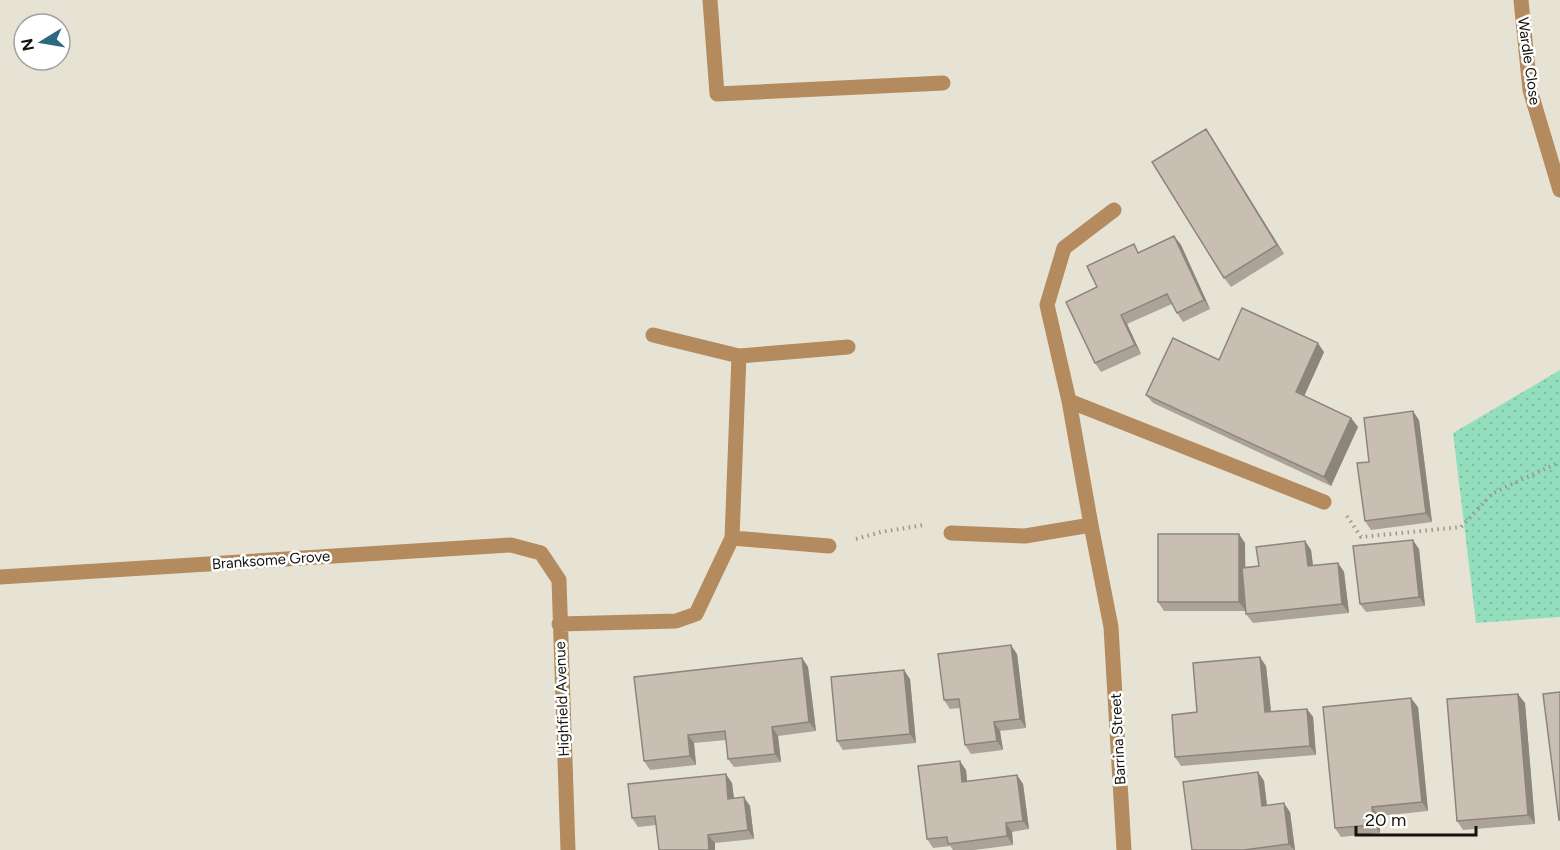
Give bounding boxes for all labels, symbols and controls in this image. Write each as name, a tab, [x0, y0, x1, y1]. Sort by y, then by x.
north arrow	[12, 12, 72, 72]
street label: Wardle Close	[1514, 16, 1544, 106]
text: N	[17, 37, 38, 53]
street label: Branksome Grove	[211, 547, 331, 573]
street label: Highfield Avenue	[551, 641, 573, 757]
street label: Barrina Street	[1107, 692, 1129, 785]
scale bar	[1356, 799, 1476, 837]
text: 20 m	[1365, 809, 1406, 831]

